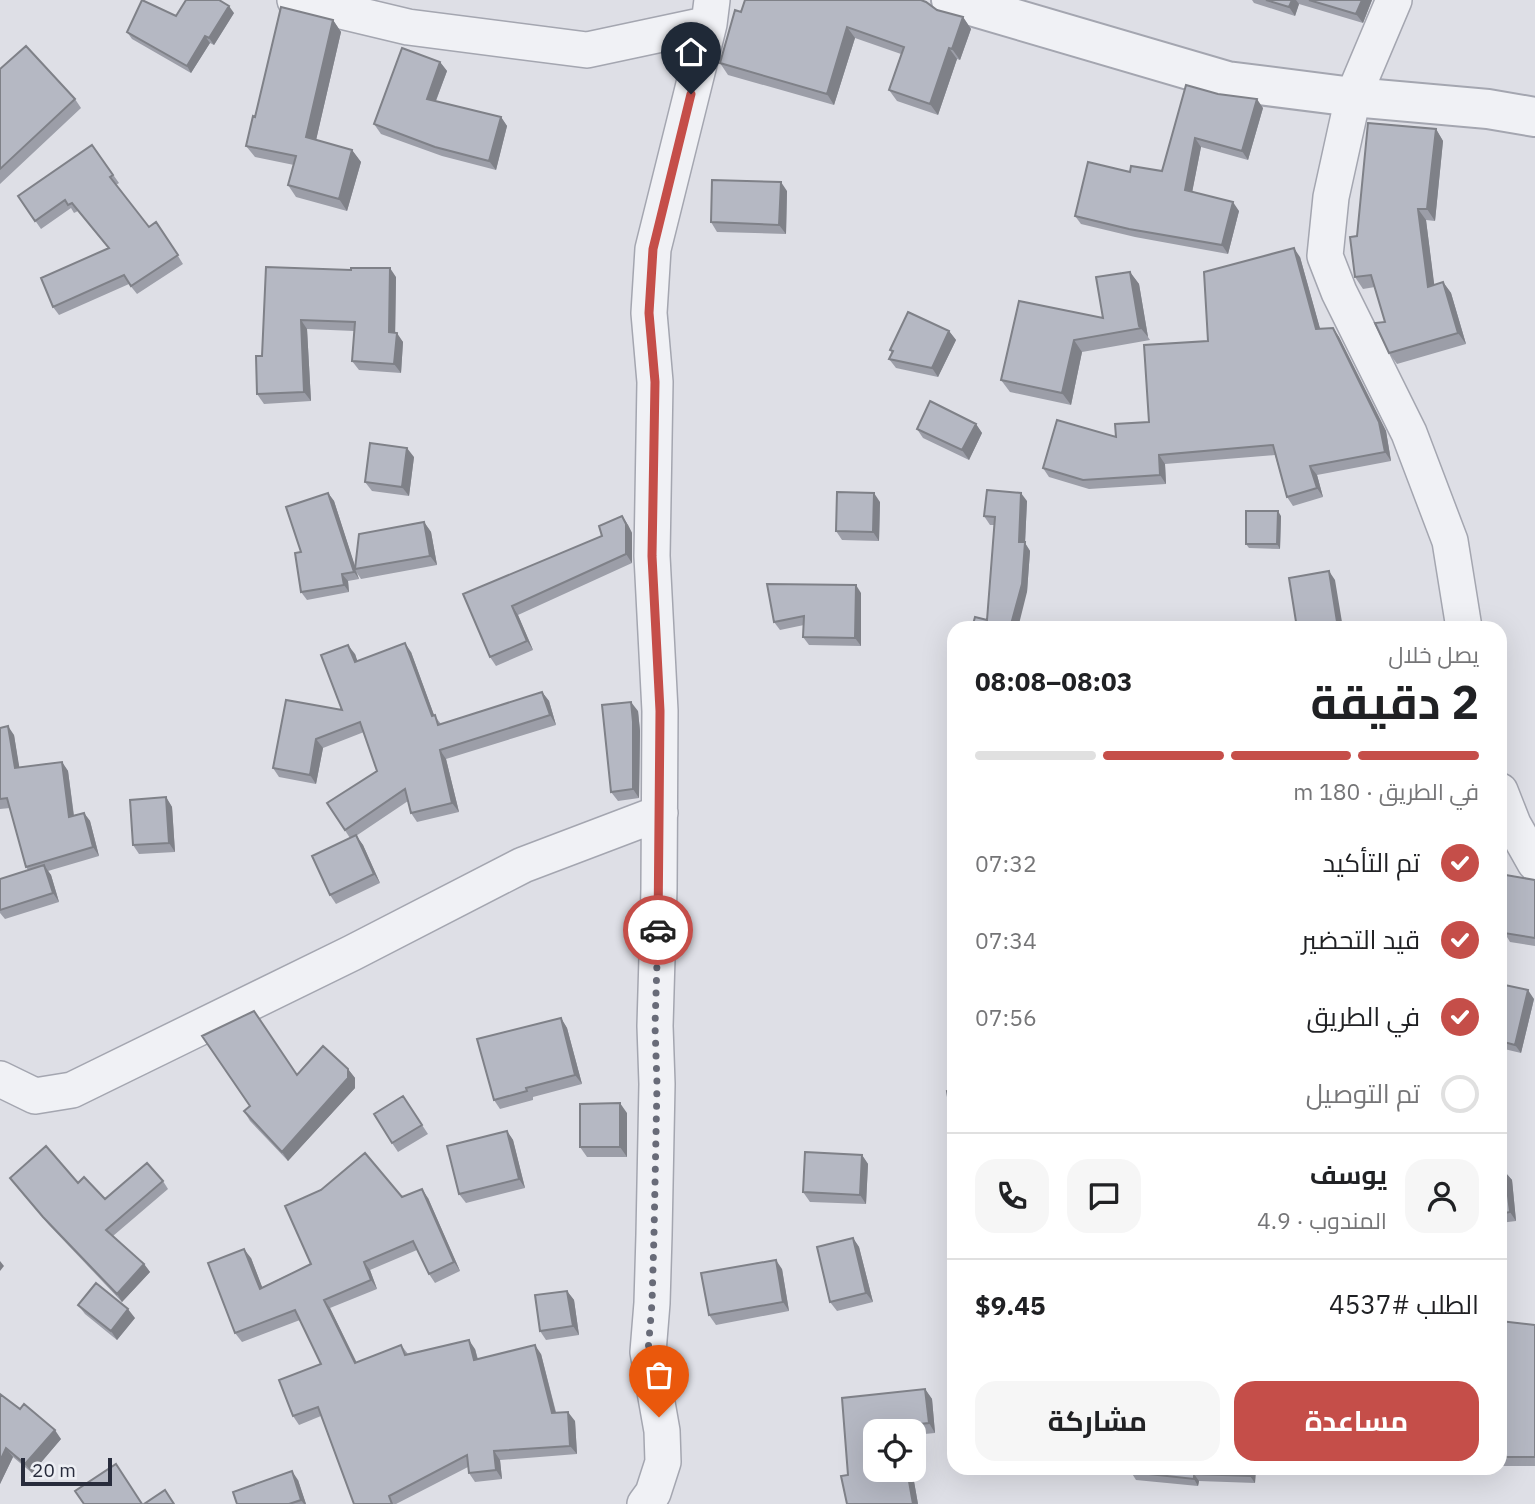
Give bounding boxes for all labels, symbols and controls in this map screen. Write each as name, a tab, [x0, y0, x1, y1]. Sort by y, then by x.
pin	[661, 22, 721, 94]
icon: home	[672, 33, 710, 71]
text: يصل خلال	[1388, 639, 1479, 669]
text: 08:03–08:08	[975, 664, 1132, 698]
text: 2 دقيقة	[1310, 672, 1479, 732]
text: في الطريق · 180 m	[1293, 776, 1479, 806]
icon: check	[1441, 844, 1479, 882]
text: تم التأكيد	[1323, 845, 1420, 879]
text: 07:32	[975, 848, 1037, 878]
courier	[623, 895, 693, 965]
icon: car	[639, 911, 677, 949]
icon: check	[1441, 921, 1479, 959]
text: قيد التحضير	[1301, 922, 1420, 956]
text: 07:34	[975, 925, 1037, 955]
icon: check	[1441, 998, 1479, 1036]
text: في الطريق	[1307, 999, 1420, 1033]
text: 07:56	[975, 1002, 1037, 1032]
text: تم التوصيل	[1306, 1076, 1420, 1110]
text: يوسف	[1310, 1157, 1387, 1191]
button: phone	[975, 1159, 1049, 1233]
button: chat	[1067, 1159, 1141, 1233]
button: person	[1405, 1159, 1479, 1233]
text: المندوب · 4.9	[1257, 1205, 1387, 1235]
text: الطلب #4537	[1329, 1287, 1479, 1321]
text: $9.45	[975, 1288, 1046, 1322]
pin	[629, 1345, 689, 1417]
icon: bag	[640, 1356, 678, 1394]
button: مشاركة	[975, 1381, 1220, 1461]
button: مساعدة	[1234, 1381, 1479, 1461]
map controls	[863, 1419, 926, 1482]
button: locate	[863, 1419, 926, 1482]
scale bar	[21, 1455, 112, 1487]
text: 20 m	[32, 1458, 76, 1482]

